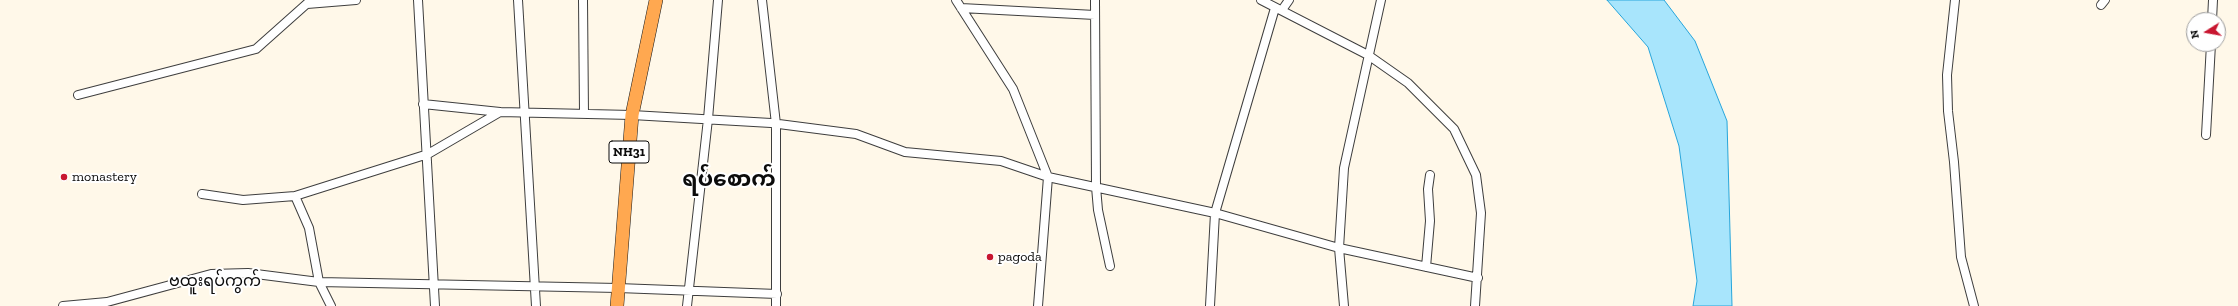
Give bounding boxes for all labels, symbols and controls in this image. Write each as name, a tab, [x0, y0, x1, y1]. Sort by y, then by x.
north arrow	[2186, 12, 2226, 52]
text: N	[2188, 29, 2202, 40]
road number: NH31	[609, 141, 649, 163]
district label: ရပ်စောက်	[682, 167, 776, 193]
place label: monastery	[72, 169, 137, 185]
marker: monastery	[59, 172, 69, 182]
place label: pagoda	[998, 249, 1042, 265]
marker: pagoda	[985, 252, 995, 262]
district label: ဗထူးရပ်ကွက်	[169, 271, 261, 291]

